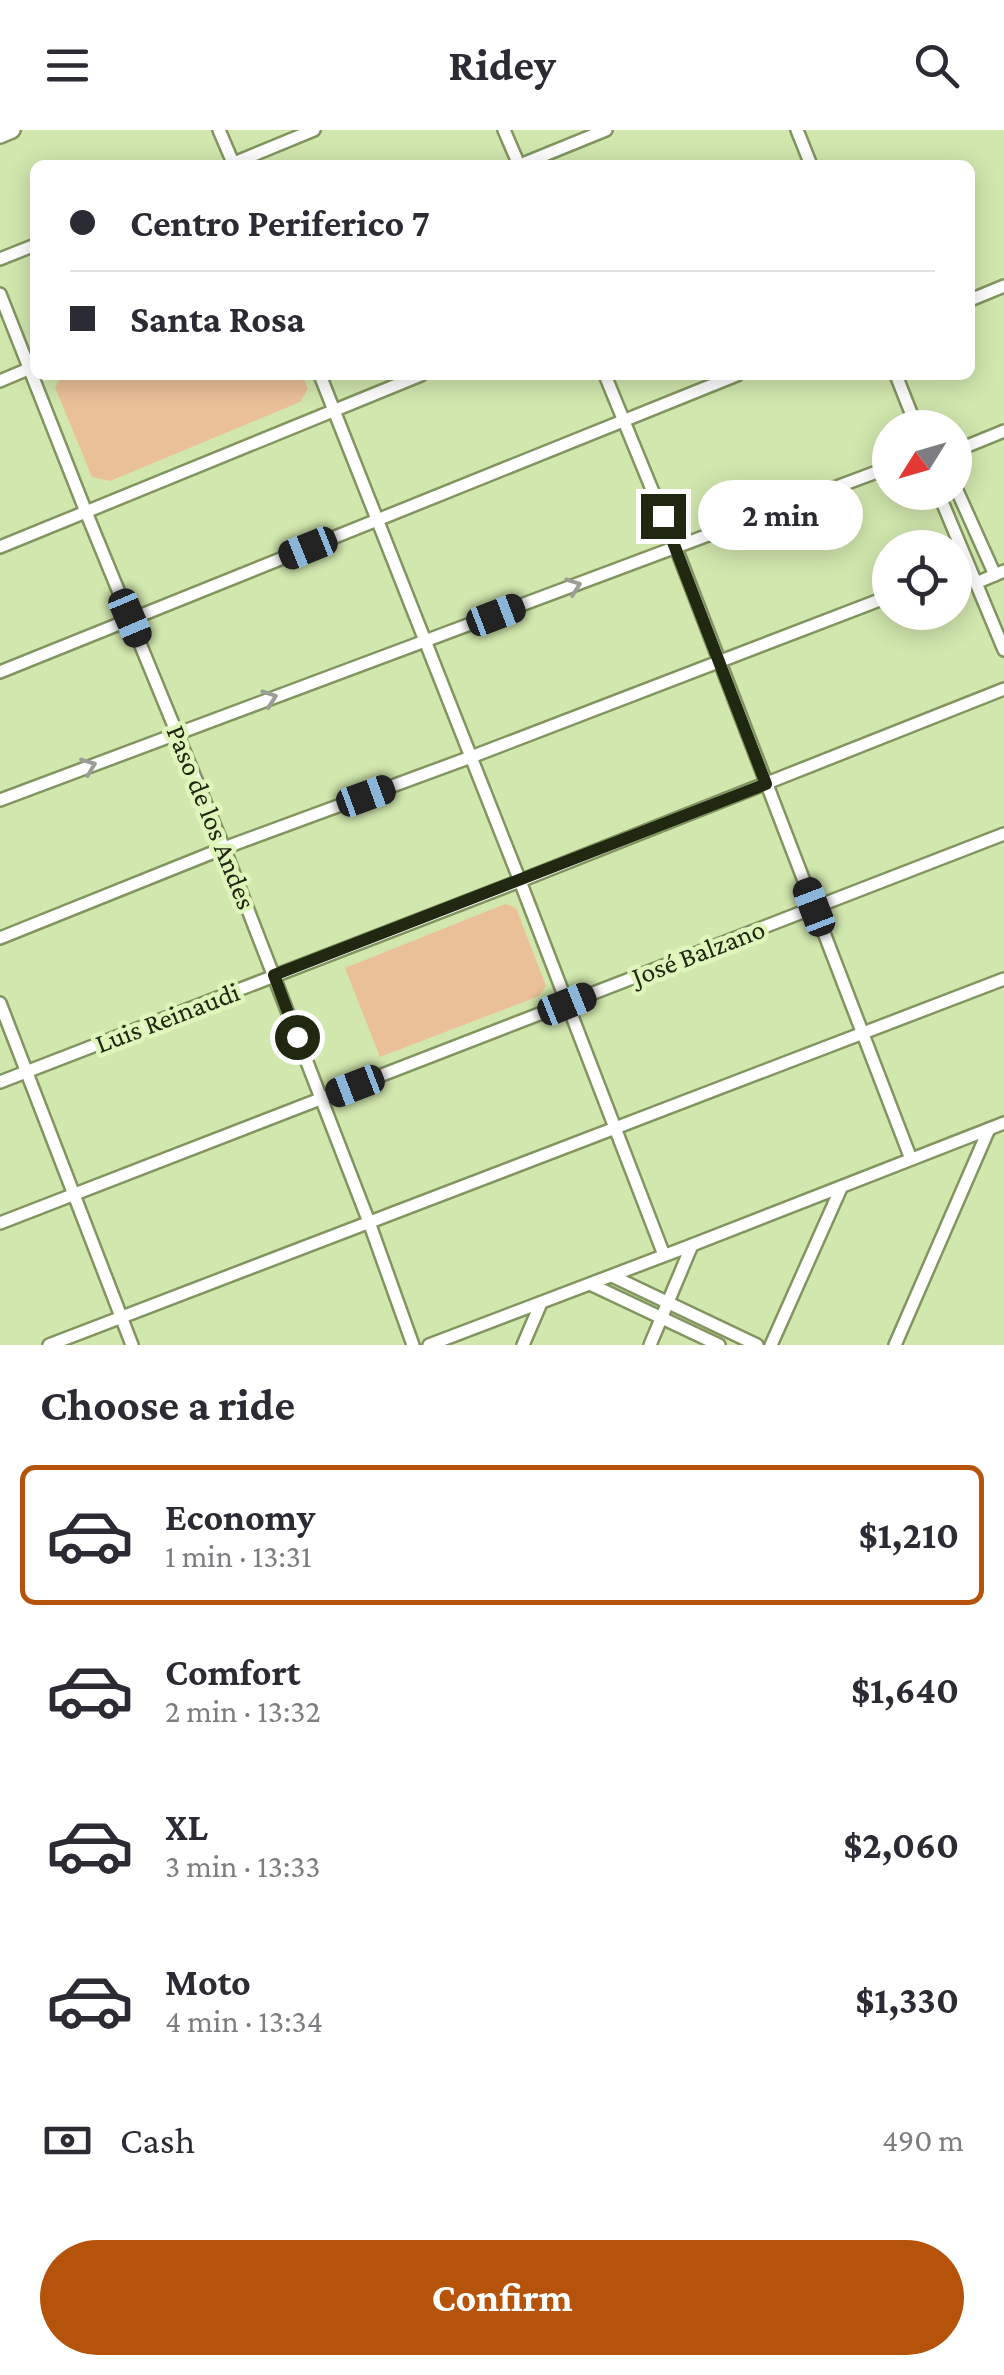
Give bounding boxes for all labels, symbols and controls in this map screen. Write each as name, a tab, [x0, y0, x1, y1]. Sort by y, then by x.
icon: menu	[40, 38, 95, 93]
icon: search	[909, 38, 964, 93]
text: Ridey	[448, 40, 556, 90]
text: Centro Periferico 7	[130, 202, 430, 244]
text: Santa Rosa	[130, 298, 305, 340]
north arrow	[872, 410, 972, 510]
map controls	[872, 410, 972, 630]
callout: 2 min	[698, 481, 863, 551]
route end	[641, 494, 686, 539]
text: 2 min	[742, 497, 819, 533]
car	[275, 523, 341, 573]
button: locate	[872, 530, 972, 630]
one-way arrow	[565, 577, 582, 597]
car	[104, 585, 156, 651]
car	[463, 590, 529, 640]
one-way arrow	[260, 689, 277, 710]
street label: Paso de los Andes	[161, 721, 263, 914]
one-way arrow	[79, 757, 97, 777]
car	[333, 772, 399, 820]
car	[789, 874, 839, 940]
street label: José Balzano	[624, 913, 769, 993]
street label: Luis Reinaudi	[91, 976, 244, 1059]
car	[534, 979, 600, 1029]
route start	[275, 1015, 320, 1060]
car	[322, 1061, 388, 1111]
text: Choose a ride	[40, 1380, 295, 1430]
icon: car	[45, 1490, 135, 1580]
text: Economy	[165, 1496, 315, 1538]
text: $1,210	[859, 1514, 959, 1556]
text: 1 min · 13:31	[165, 1538, 312, 1574]
icon: car	[45, 1645, 135, 1735]
text: Comfort	[165, 1651, 301, 1693]
text: $1,640	[851, 1669, 959, 1711]
text: 2 min · 13:32	[165, 1693, 321, 1729]
icon: car	[45, 1800, 135, 1890]
text: XL	[165, 1806, 208, 1848]
text: $2,060	[843, 1824, 959, 1866]
text: 3 min · 13:33	[165, 1848, 321, 1884]
icon: car	[45, 1955, 135, 2045]
text: Moto	[165, 1961, 251, 2003]
text: $1,330	[855, 1979, 959, 2021]
text: 4 min · 13:34	[165, 2003, 323, 2039]
icon: cash	[40, 2113, 95, 2168]
text: Cash	[120, 2119, 195, 2161]
text: 490 m	[882, 2122, 964, 2158]
button: Confirm	[40, 2240, 964, 2355]

